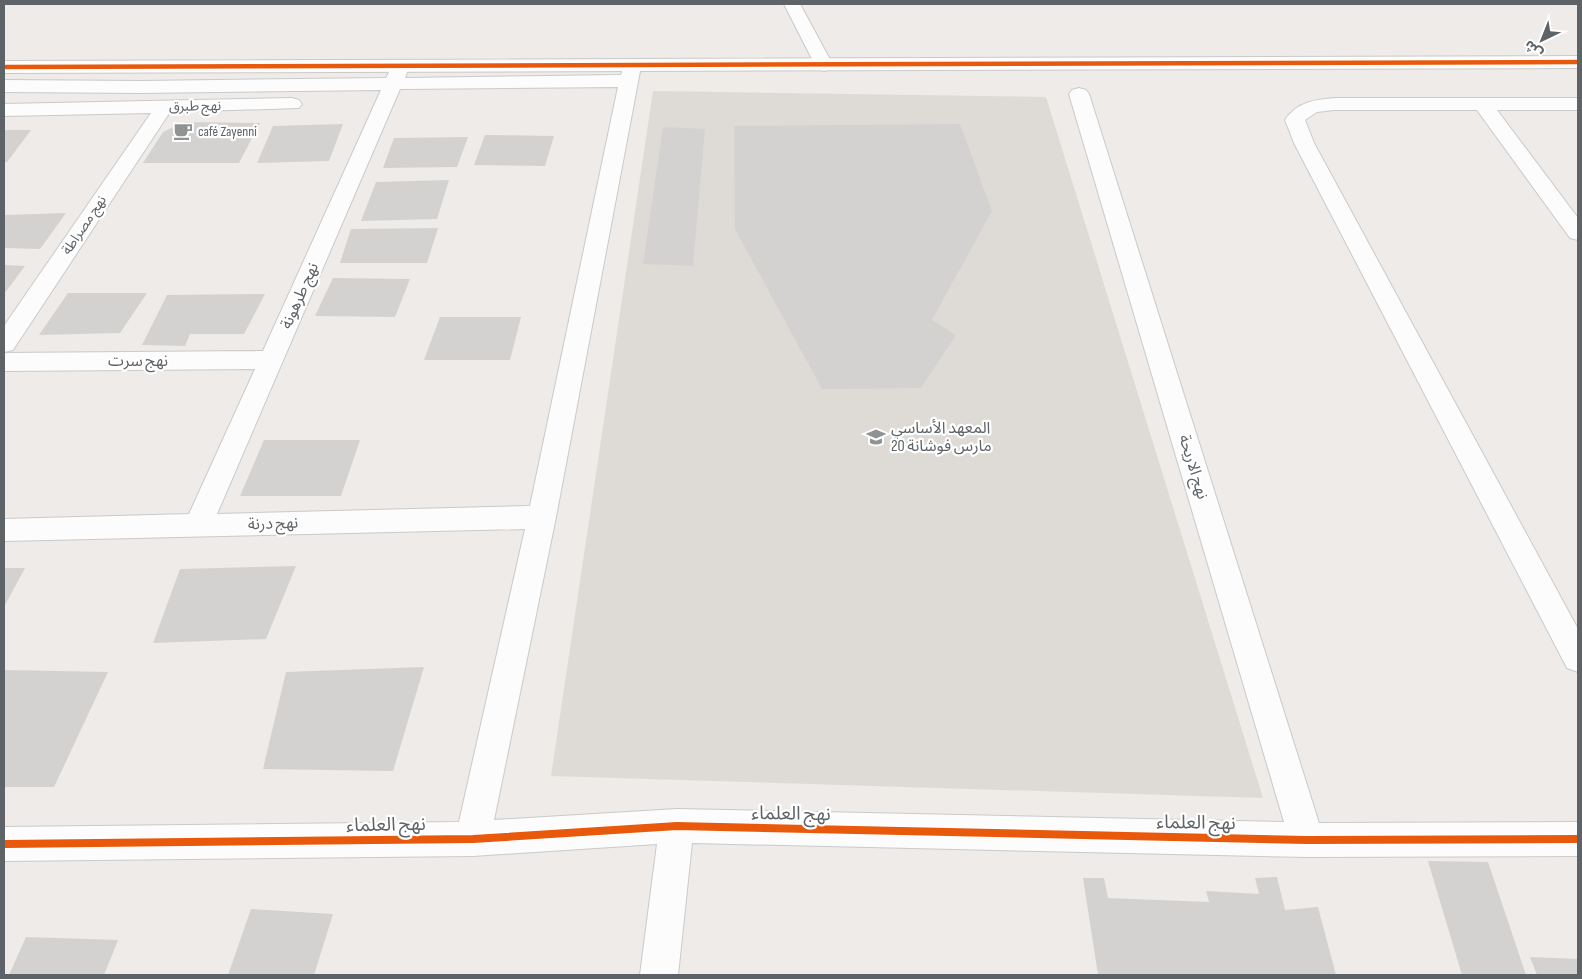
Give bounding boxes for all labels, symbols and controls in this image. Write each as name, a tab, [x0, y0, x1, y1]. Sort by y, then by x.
north arrow	[1517, 15, 1567, 65]
text: ش	[1521, 36, 1546, 62]
street label: نهج طبرق	[169, 97, 222, 117]
cafe icon: café Zayenni	[172, 120, 194, 142]
place label: café Zayenni	[198, 123, 257, 140]
street label: نهج مصراطة	[58, 192, 112, 259]
street label: نهج طرهونة	[277, 260, 325, 333]
street label: نهج سرت	[108, 352, 168, 373]
place label: المعهد الأساسي 20 مارس فوشانة	[891, 419, 992, 456]
school or university icon: المعهد الأساسي 20 مارس فوشانة	[865, 426, 887, 448]
street label: نهج الاريحة	[1172, 432, 1212, 502]
street label: نهج درنة	[247, 514, 299, 536]
street label: نهج العلماء	[751, 802, 831, 828]
street label: نهج العلماء	[1156, 811, 1236, 837]
street label: نهج العلماء	[346, 813, 426, 839]

